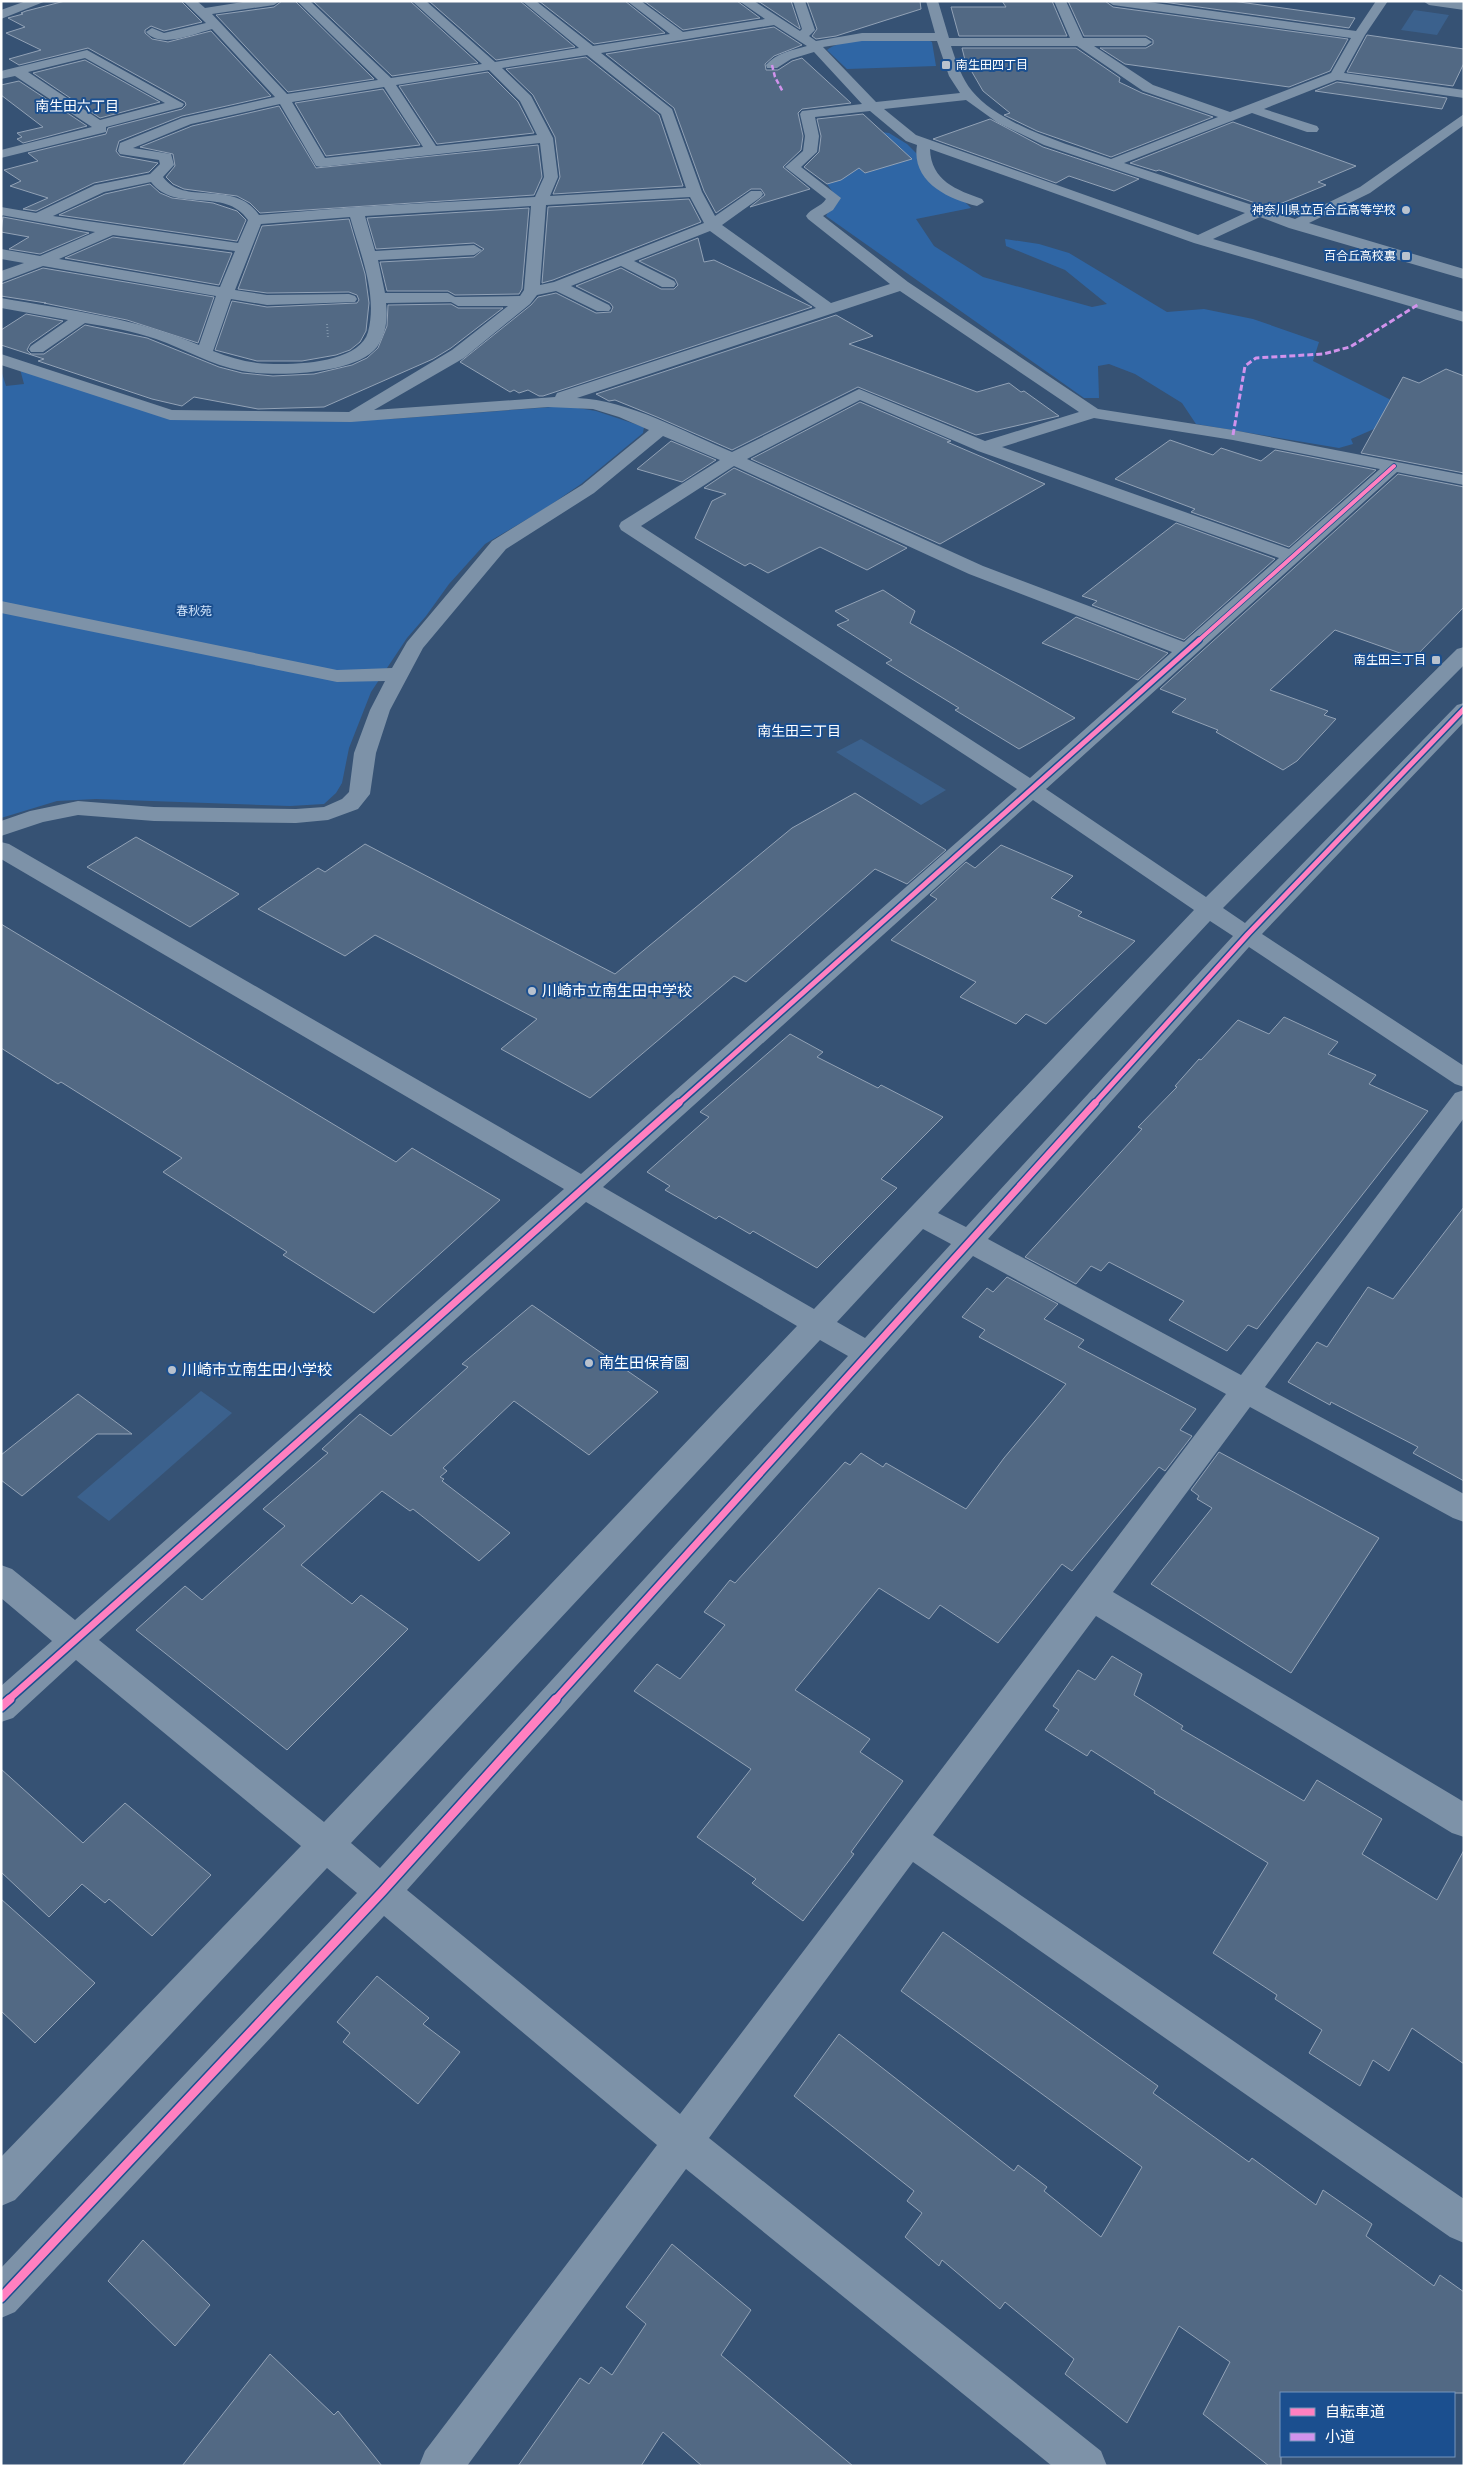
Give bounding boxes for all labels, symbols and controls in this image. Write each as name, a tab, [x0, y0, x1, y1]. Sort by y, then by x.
place label: 南生田四丁目	[956, 57, 1028, 71]
marker: 南生田四丁目	[940, 59, 952, 71]
district label: 南生田六丁目	[35, 97, 119, 114]
place label: 神奈川県立百合丘高等学校	[1252, 202, 1396, 216]
marker: 神奈川県立百合丘高等学校	[1400, 204, 1412, 216]
place label: 百合丘高校裏	[1324, 248, 1396, 262]
marker: 百合丘高校裏	[1400, 250, 1412, 262]
park label: 春秋苑	[176, 603, 212, 617]
place label: 南生田三丁目	[1354, 652, 1426, 666]
marker: 南生田三丁目	[1430, 654, 1442, 666]
district label: 南生田三丁目	[757, 722, 841, 739]
place label: 川崎市立南生田中学校	[542, 981, 692, 999]
marker: 川崎市立南生田中学校	[526, 985, 538, 997]
place label: 南生田保育園	[599, 1353, 689, 1371]
marker: 南生田保育園	[583, 1357, 595, 1369]
place label: 川崎市立南生田小学校	[182, 1360, 332, 1378]
marker: 川崎市立南生田小学校	[166, 1364, 178, 1376]
legend	[1280, 2392, 1455, 2457]
text: 自転車道	[1325, 2402, 1385, 2420]
text: 小道	[1325, 2427, 1355, 2445]

